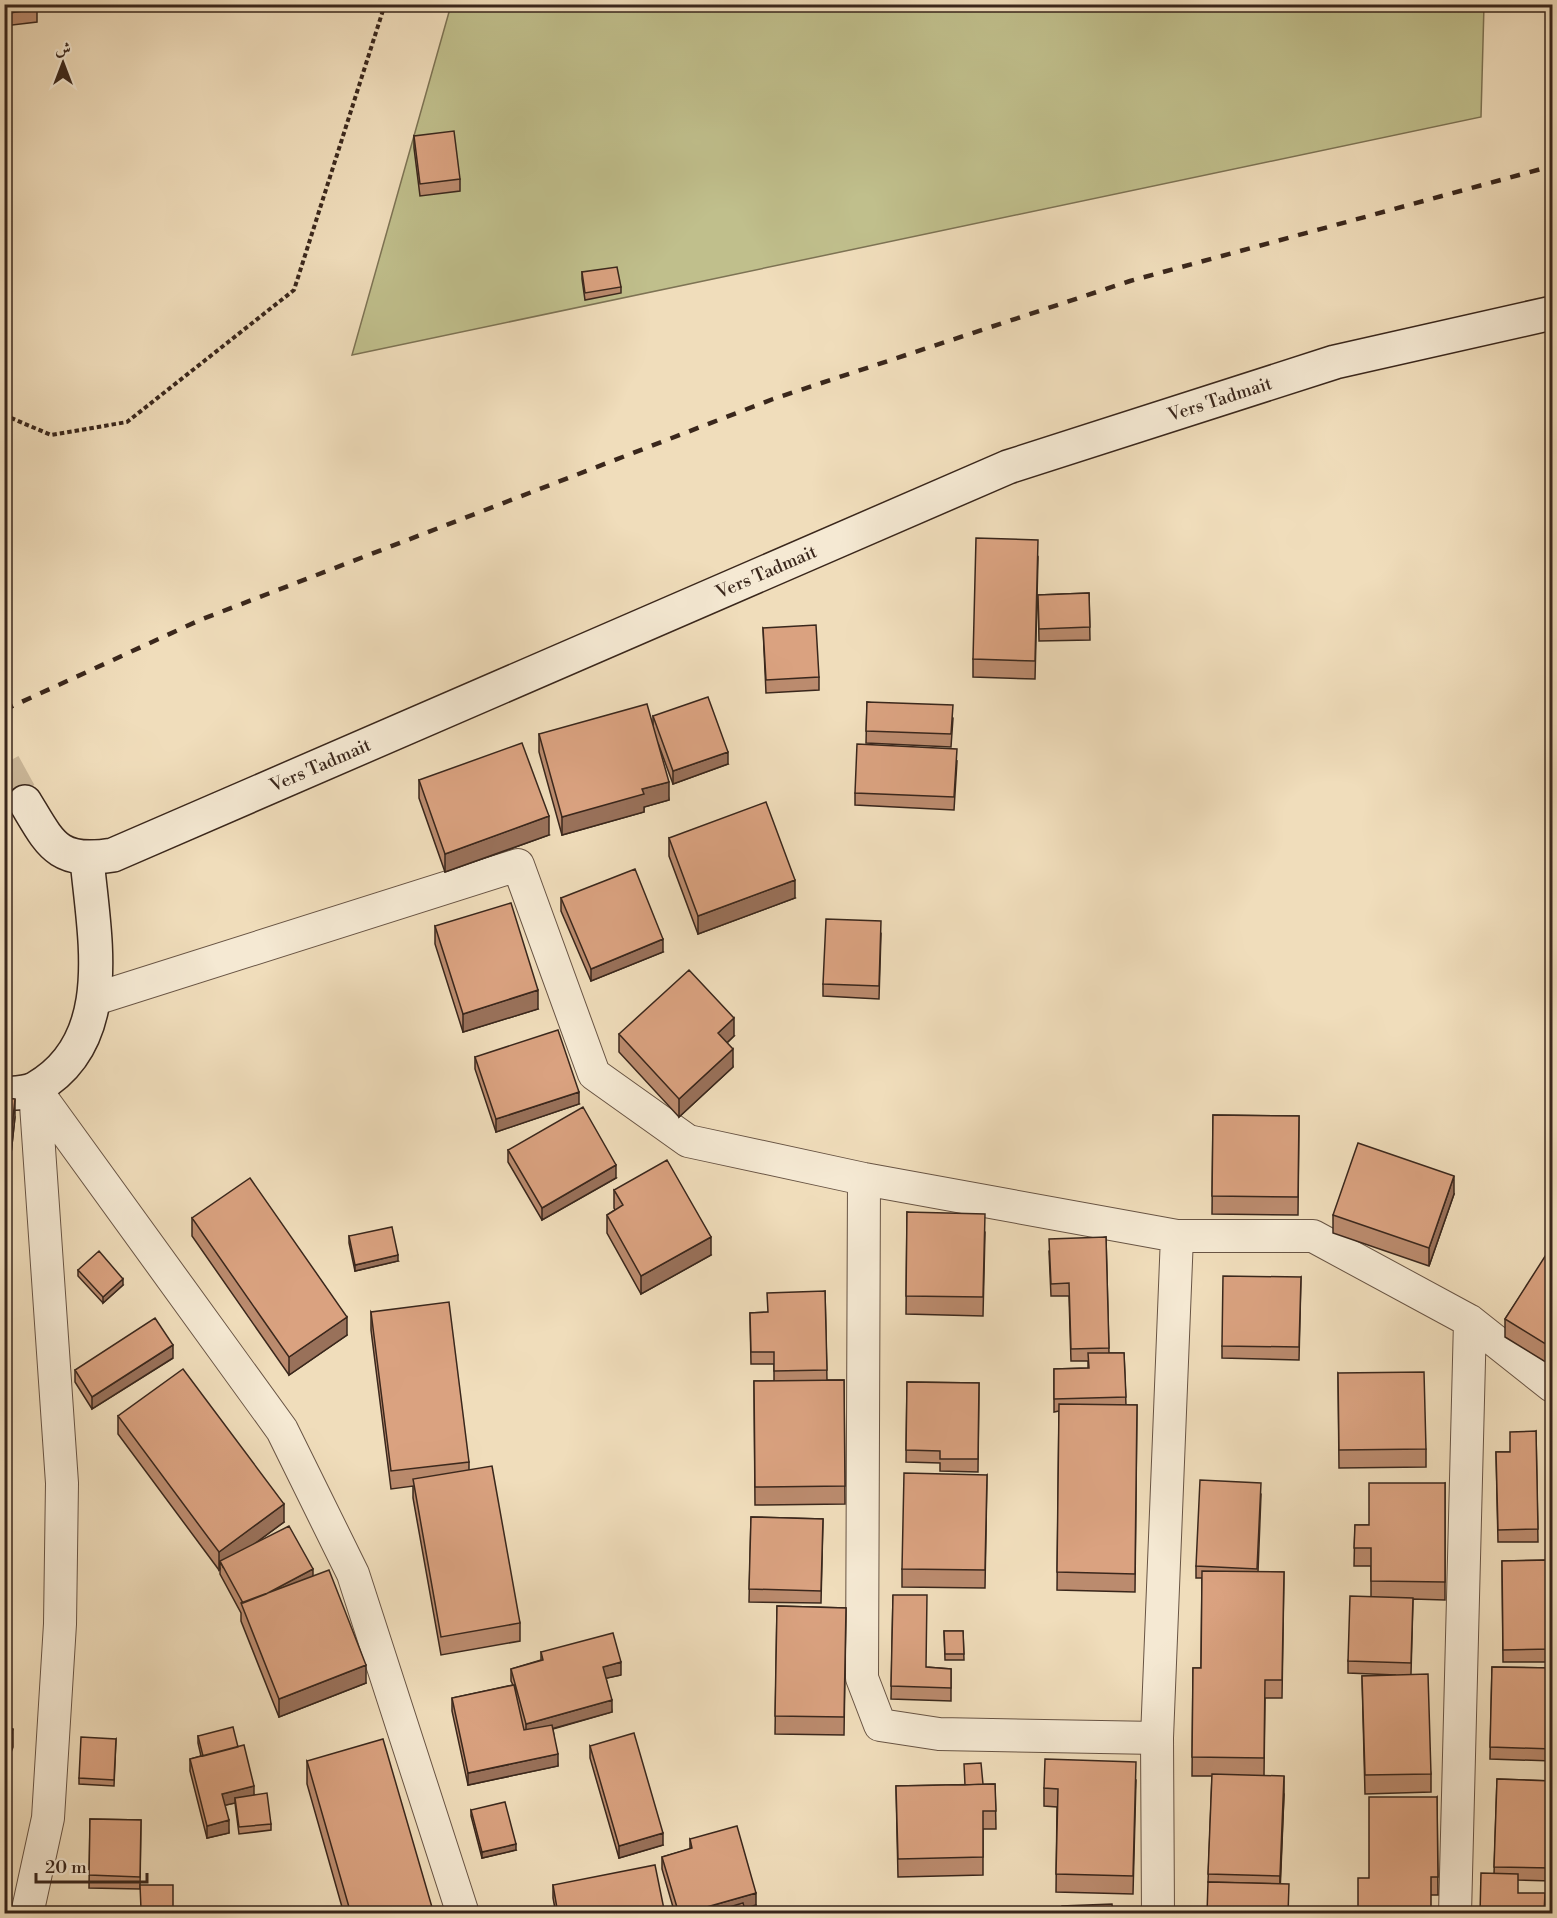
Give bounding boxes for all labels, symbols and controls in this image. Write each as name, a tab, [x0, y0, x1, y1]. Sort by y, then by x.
north arrow	[33, 33, 93, 93]
text: ش	[55, 39, 71, 59]
street label: Vers Tadmait	[1164, 372, 1275, 427]
street label: Vers Tadmait	[712, 540, 821, 605]
street label: Vers Tadmait	[266, 733, 375, 798]
scale bar	[36, 1846, 147, 1884]
text: 20 m	[45, 1856, 87, 1879]

